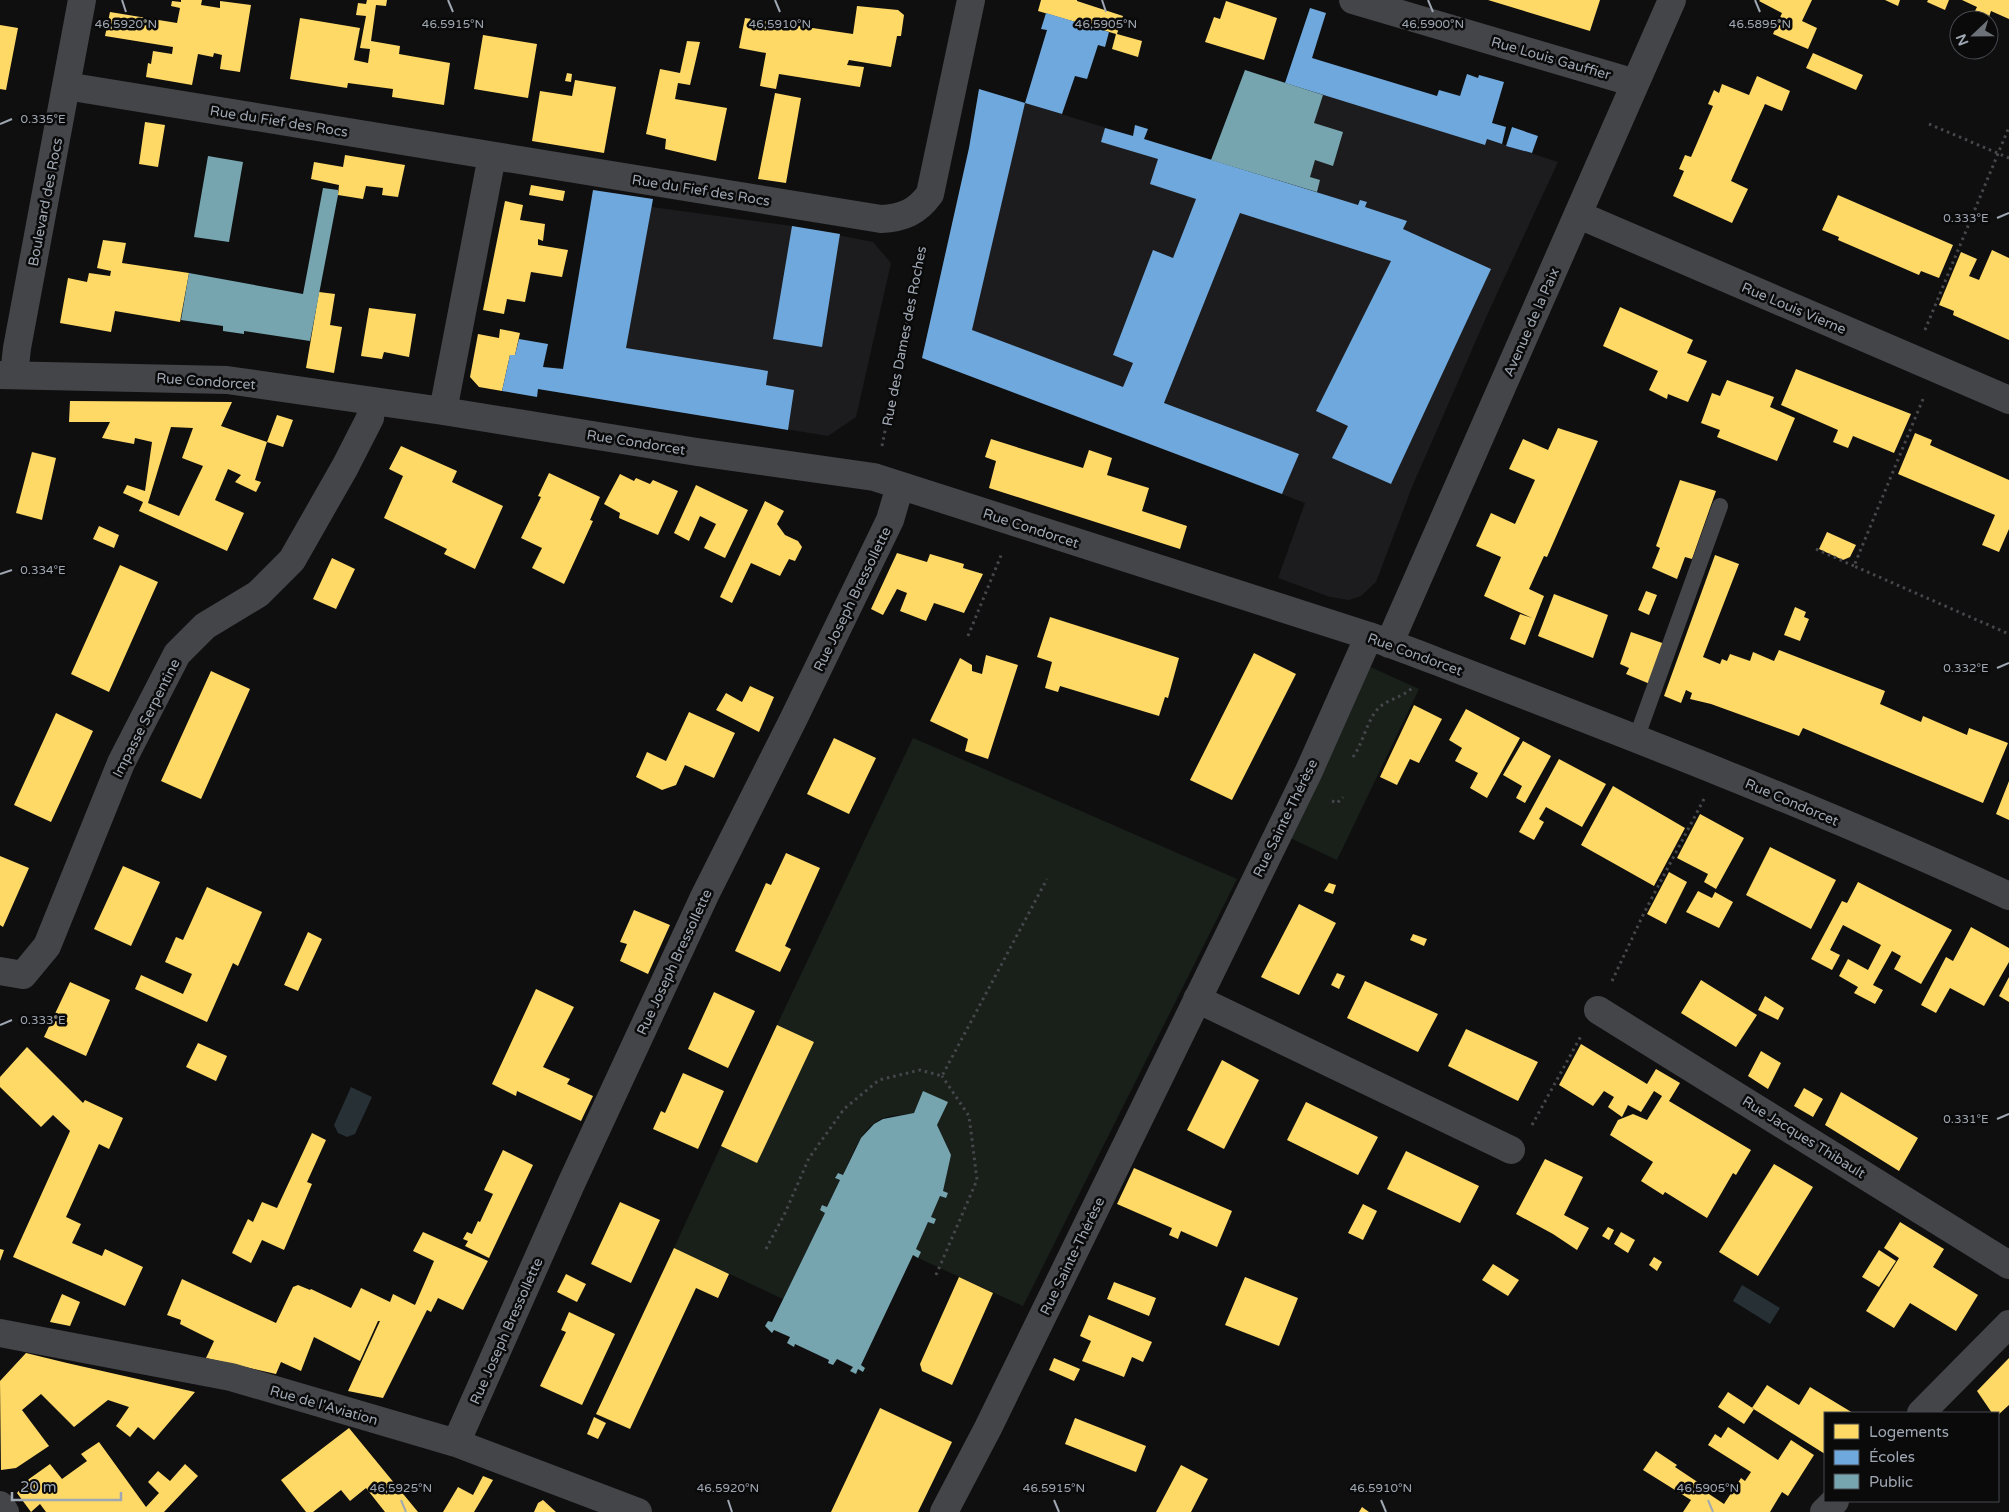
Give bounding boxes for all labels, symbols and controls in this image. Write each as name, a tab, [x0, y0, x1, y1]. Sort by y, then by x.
north arrow	[1949, 10, 1999, 60]
text: 46.5920°N	[95, 17, 157, 31]
text: 46.5915°N	[422, 17, 484, 31]
text: 46.5910°N	[749, 17, 811, 31]
text: 46.5905°N	[1075, 17, 1137, 31]
text: 46.5900°N	[1402, 17, 1464, 31]
text: 46.5895°N	[1729, 17, 1791, 31]
text: N	[1952, 31, 1972, 48]
street label: Rue Louis Gauffier	[1489, 33, 1613, 84]
street label: Rue du Fief des Rocs	[209, 102, 349, 141]
text: 0.335°E	[20, 112, 66, 126]
street label: Boulevard des Rocs	[25, 136, 66, 268]
street label: Rue du Fief des Rocs	[631, 171, 771, 210]
text: 0.333°E	[1943, 211, 1989, 225]
street label: Rue des Dames des Roches	[879, 244, 930, 427]
street label: Avenue de la Paix	[1500, 265, 1563, 379]
street label: Rue Louis Vierne	[1739, 279, 1849, 338]
street label: Rue Condorcet	[156, 370, 257, 394]
street label: Rue Condorcet	[585, 426, 687, 459]
street label: Rue Condorcet	[981, 505, 1082, 552]
street label: Rue Joseph Bressollette	[810, 524, 895, 674]
text: 0.334°E	[20, 563, 66, 577]
street label: Rue Condorcet	[1365, 629, 1465, 680]
street label: Impasse Serpentine	[109, 656, 184, 780]
text: 0.332°E	[1943, 661, 1989, 675]
street label: Rue Sainte-Thérèse	[1250, 756, 1321, 880]
street label: Rue Condorcet	[1743, 775, 1842, 830]
street label: Rue Joseph Bressollette	[633, 887, 716, 1038]
text: 0.333°E	[20, 1013, 66, 1027]
street label: Rue Jacques Thibault	[1739, 1093, 1869, 1183]
text: 0.331°E	[1943, 1112, 1989, 1126]
street label: Rue Sainte-Thérèse	[1037, 1194, 1108, 1318]
street label: Rue Joseph Bressollette	[466, 1255, 547, 1407]
street label: Rue de l'Aviation	[268, 1382, 380, 1429]
legend	[1824, 1412, 1999, 1502]
text: Logements	[1869, 1423, 1949, 1441]
text: Écoles	[1869, 1448, 1915, 1466]
scale bar	[12, 1470, 121, 1502]
text: Public	[1869, 1473, 1913, 1491]
text: 20 m	[20, 1478, 57, 1496]
text: 46.5925°N	[370, 1481, 432, 1495]
text: 46.5920°N	[697, 1481, 759, 1495]
text: 46.5915°N	[1023, 1481, 1085, 1495]
text: 46.5910°N	[1350, 1481, 1412, 1495]
text: 46.5905°N	[1677, 1481, 1739, 1495]

